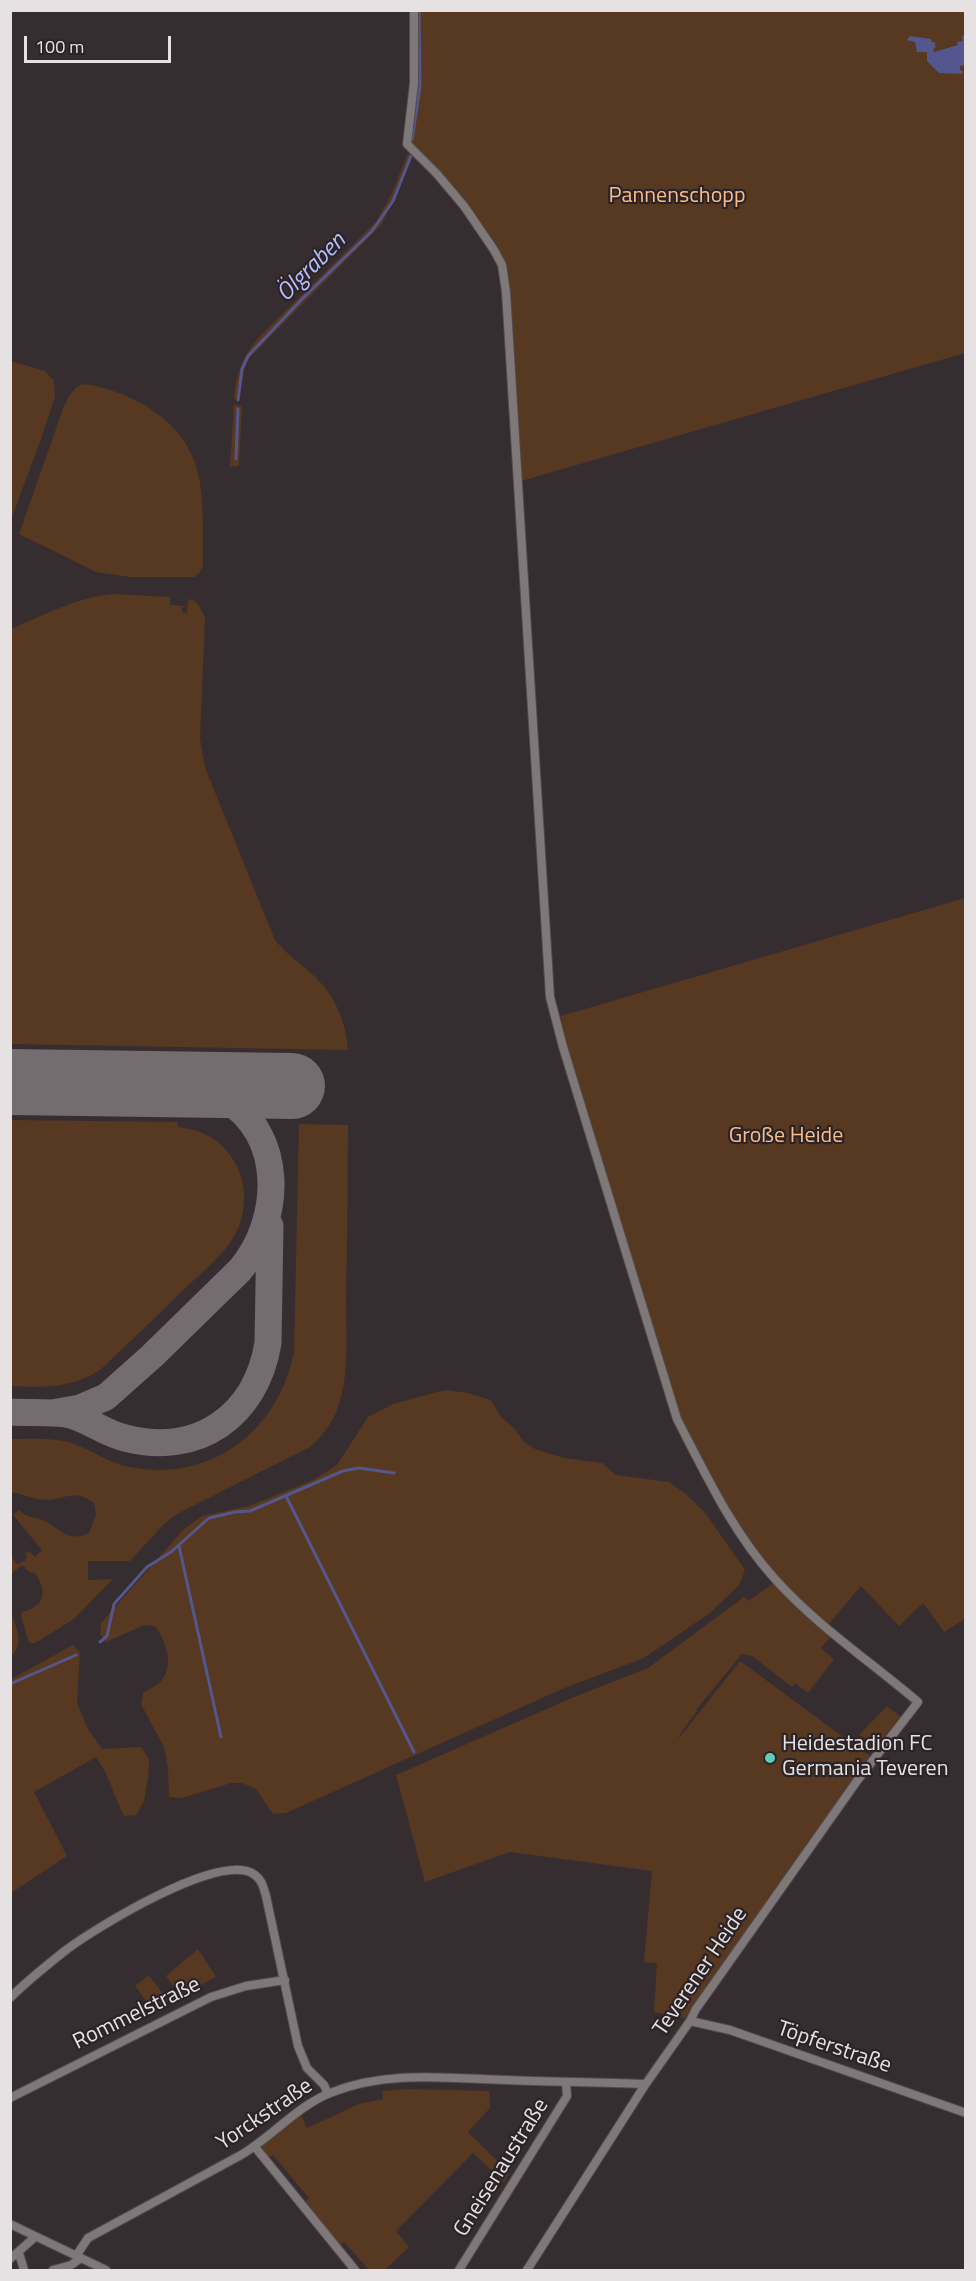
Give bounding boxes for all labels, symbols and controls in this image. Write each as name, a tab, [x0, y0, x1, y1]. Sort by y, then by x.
scale bar	[27, 24, 174, 62]
text: 100 m	[35, 33, 84, 60]
park label: Pannenschopp	[609, 184, 745, 210]
water label: Ölgraben	[271, 227, 353, 309]
park label: Große Heide	[729, 1124, 843, 1150]
place label: Heidestadion FC Germania Teveren	[782, 1732, 948, 1784]
marker: Heidestadion FC Germania Teveren	[763, 1751, 777, 1765]
street label: Teverener Heide	[648, 1903, 754, 2041]
street label: Rommelstraße	[69, 1972, 205, 2056]
street label: Töpferstraße	[773, 2016, 895, 2080]
street label: Yorckstraße	[212, 2073, 318, 2157]
street label: Gneisenaustraße	[449, 2094, 555, 2242]

